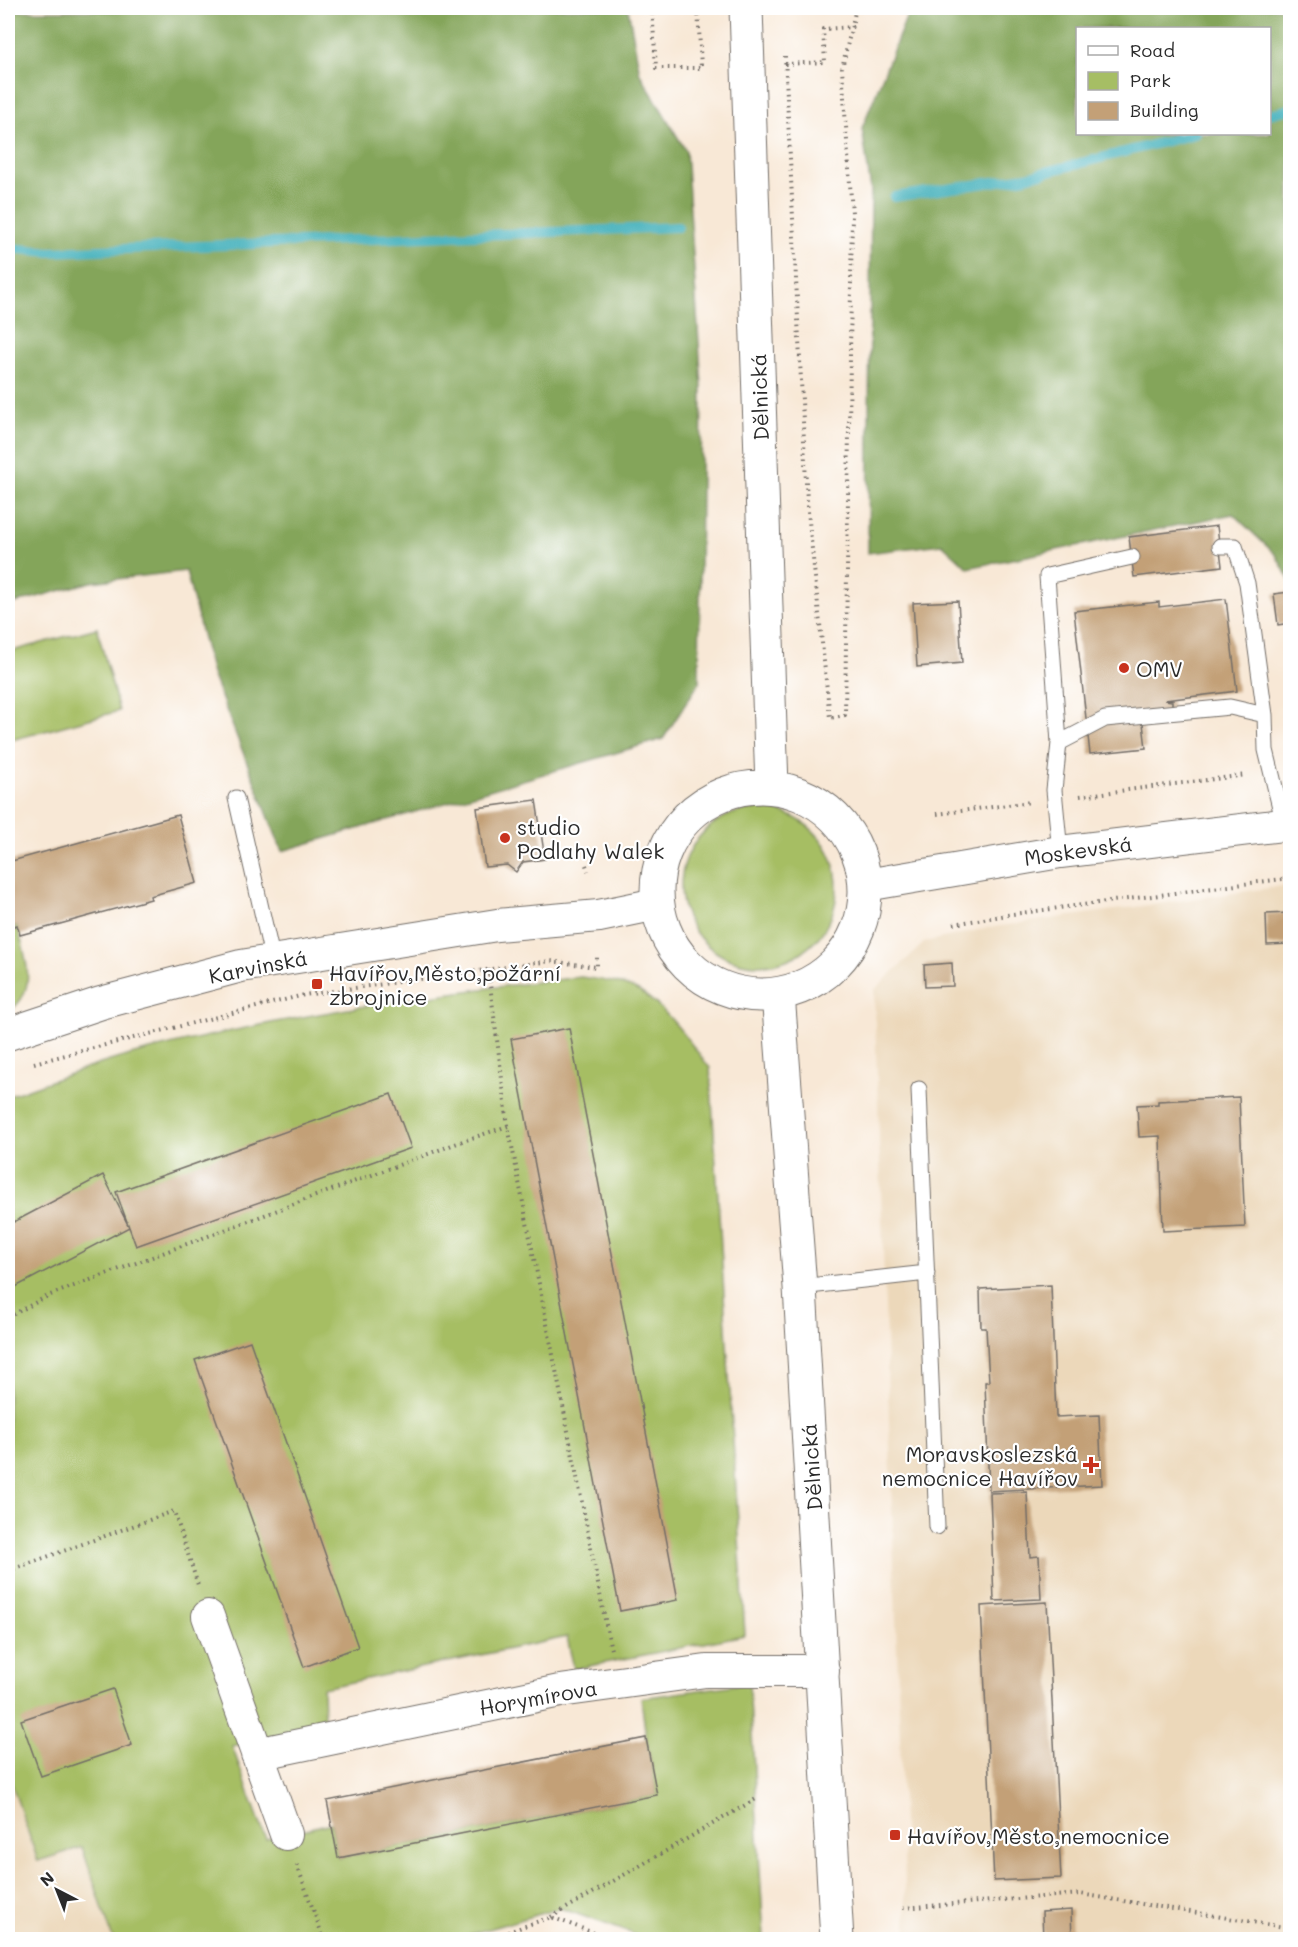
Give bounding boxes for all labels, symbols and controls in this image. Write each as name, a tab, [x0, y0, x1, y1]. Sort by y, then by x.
legend	[1076, 27, 1271, 135]
text: Road	[1130, 38, 1175, 62]
text: Park	[1130, 68, 1171, 92]
text: Building	[1130, 98, 1198, 122]
street label: Dělnická	[744, 353, 774, 441]
place label: OMV	[1136, 655, 1183, 682]
marker: OMV	[1117, 661, 1131, 675]
place label: studio Podlahy Walek	[517, 813, 664, 864]
street label: Moskevská	[1022, 829, 1134, 871]
marker: studio Podlahy Walek	[498, 831, 512, 845]
street label: Karvinská	[206, 943, 310, 989]
place label: Havířov,Město,požární zbrojnice	[329, 959, 561, 1010]
marker: Havířov,Město,požární zbrojnice	[310, 977, 324, 991]
street label: Dělnická	[794, 1422, 828, 1512]
place label: Moravskoslezská nemocnice Havířov	[882, 1440, 1078, 1491]
marker: Moravskoslezská nemocnice Havířov	[1082, 1456, 1100, 1474]
street label: Horymírova	[477, 1673, 599, 1721]
place label: Havířov,Město,nemocnice	[907, 1822, 1170, 1849]
marker: Havířov,Město,nemocnice	[888, 1828, 902, 1842]
north arrow	[27, 1860, 87, 1920]
text: N	[35, 1867, 58, 1890]

